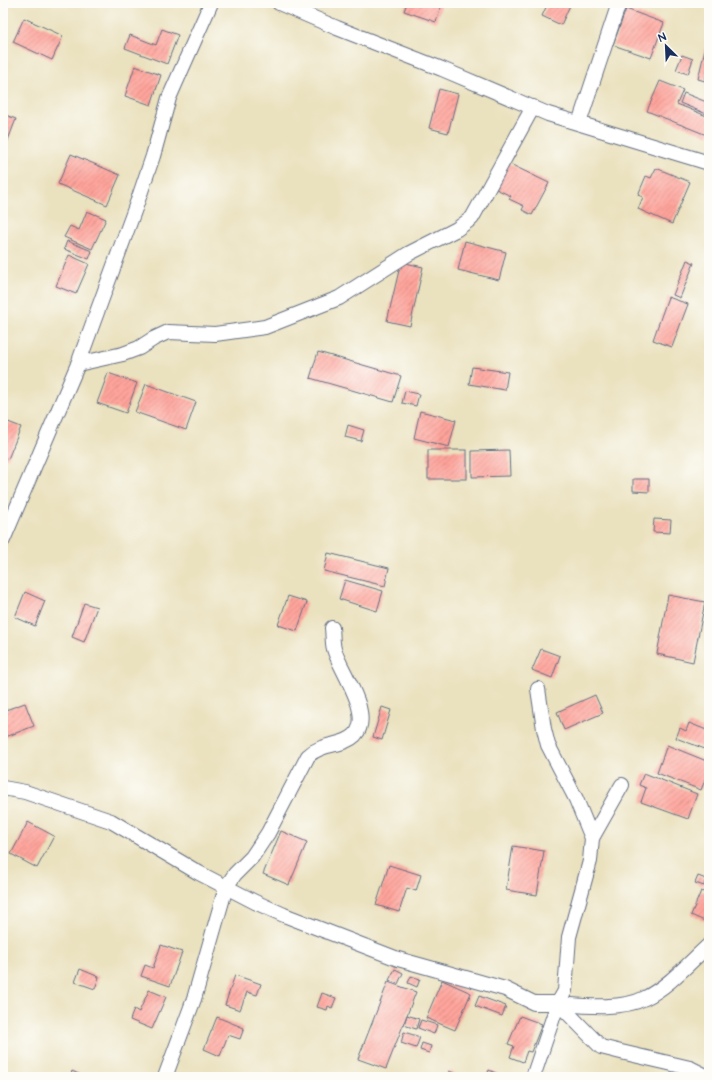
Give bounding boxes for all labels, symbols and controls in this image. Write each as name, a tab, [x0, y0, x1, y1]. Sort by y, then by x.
north arrow	[646, 26, 686, 66]
text: N	[656, 29, 668, 46]

